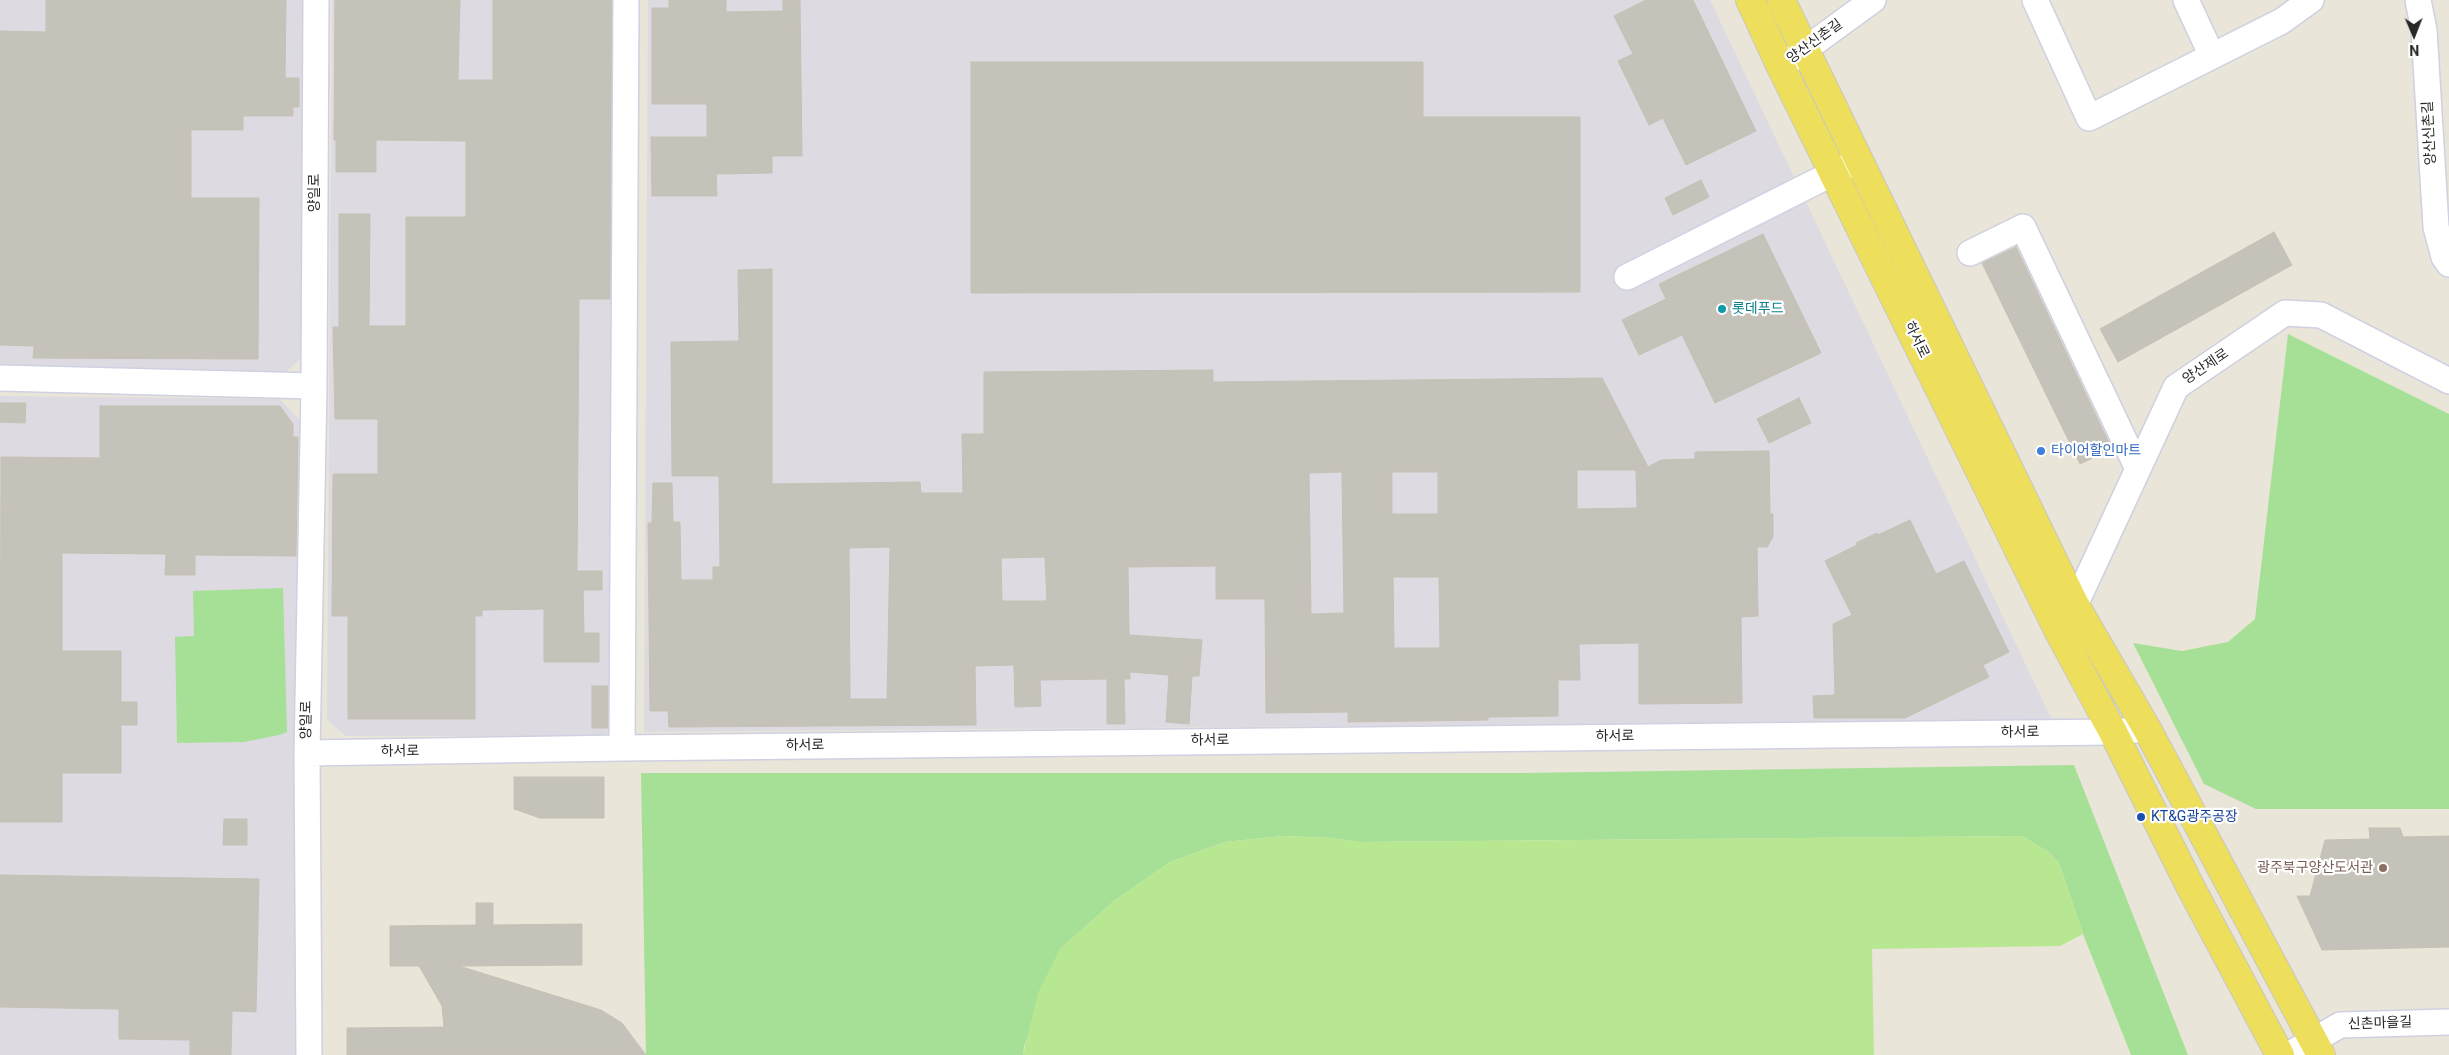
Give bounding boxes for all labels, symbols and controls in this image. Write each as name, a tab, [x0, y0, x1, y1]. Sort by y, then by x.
north arrow	[2389, 10, 2439, 60]
street label: 양산신촌길	[1784, 16, 1846, 68]
text: N	[2409, 42, 2419, 58]
street label: 양산신촌길	[2420, 100, 2440, 166]
street label: 양일로	[307, 174, 323, 212]
place label: 롯데푸드	[1732, 301, 1784, 317]
marker: 롯데푸드	[1716, 303, 1728, 315]
street label: 하서로	[1900, 319, 1932, 361]
street label: 양산제로	[2180, 346, 2232, 388]
place label: 타이어할인마트	[2051, 443, 2141, 459]
marker: 타이어할인마트	[2035, 445, 2047, 457]
street label: 양일로	[298, 701, 316, 739]
street label: 하서로	[2001, 724, 2039, 742]
street label: 하서로	[1596, 728, 1634, 746]
street label: 하서로	[1191, 732, 1229, 750]
street label: 하서로	[786, 737, 824, 755]
street label: 하서로	[381, 743, 419, 761]
place label: KT&G광주공장	[2151, 809, 2238, 825]
marker: KT&G광주공장	[2135, 811, 2147, 823]
place label: 광주북구양산도서관	[2257, 860, 2373, 876]
marker: 광주북구양산도서관	[2377, 862, 2389, 874]
street label: 신촌마을길	[2348, 1014, 2412, 1034]

